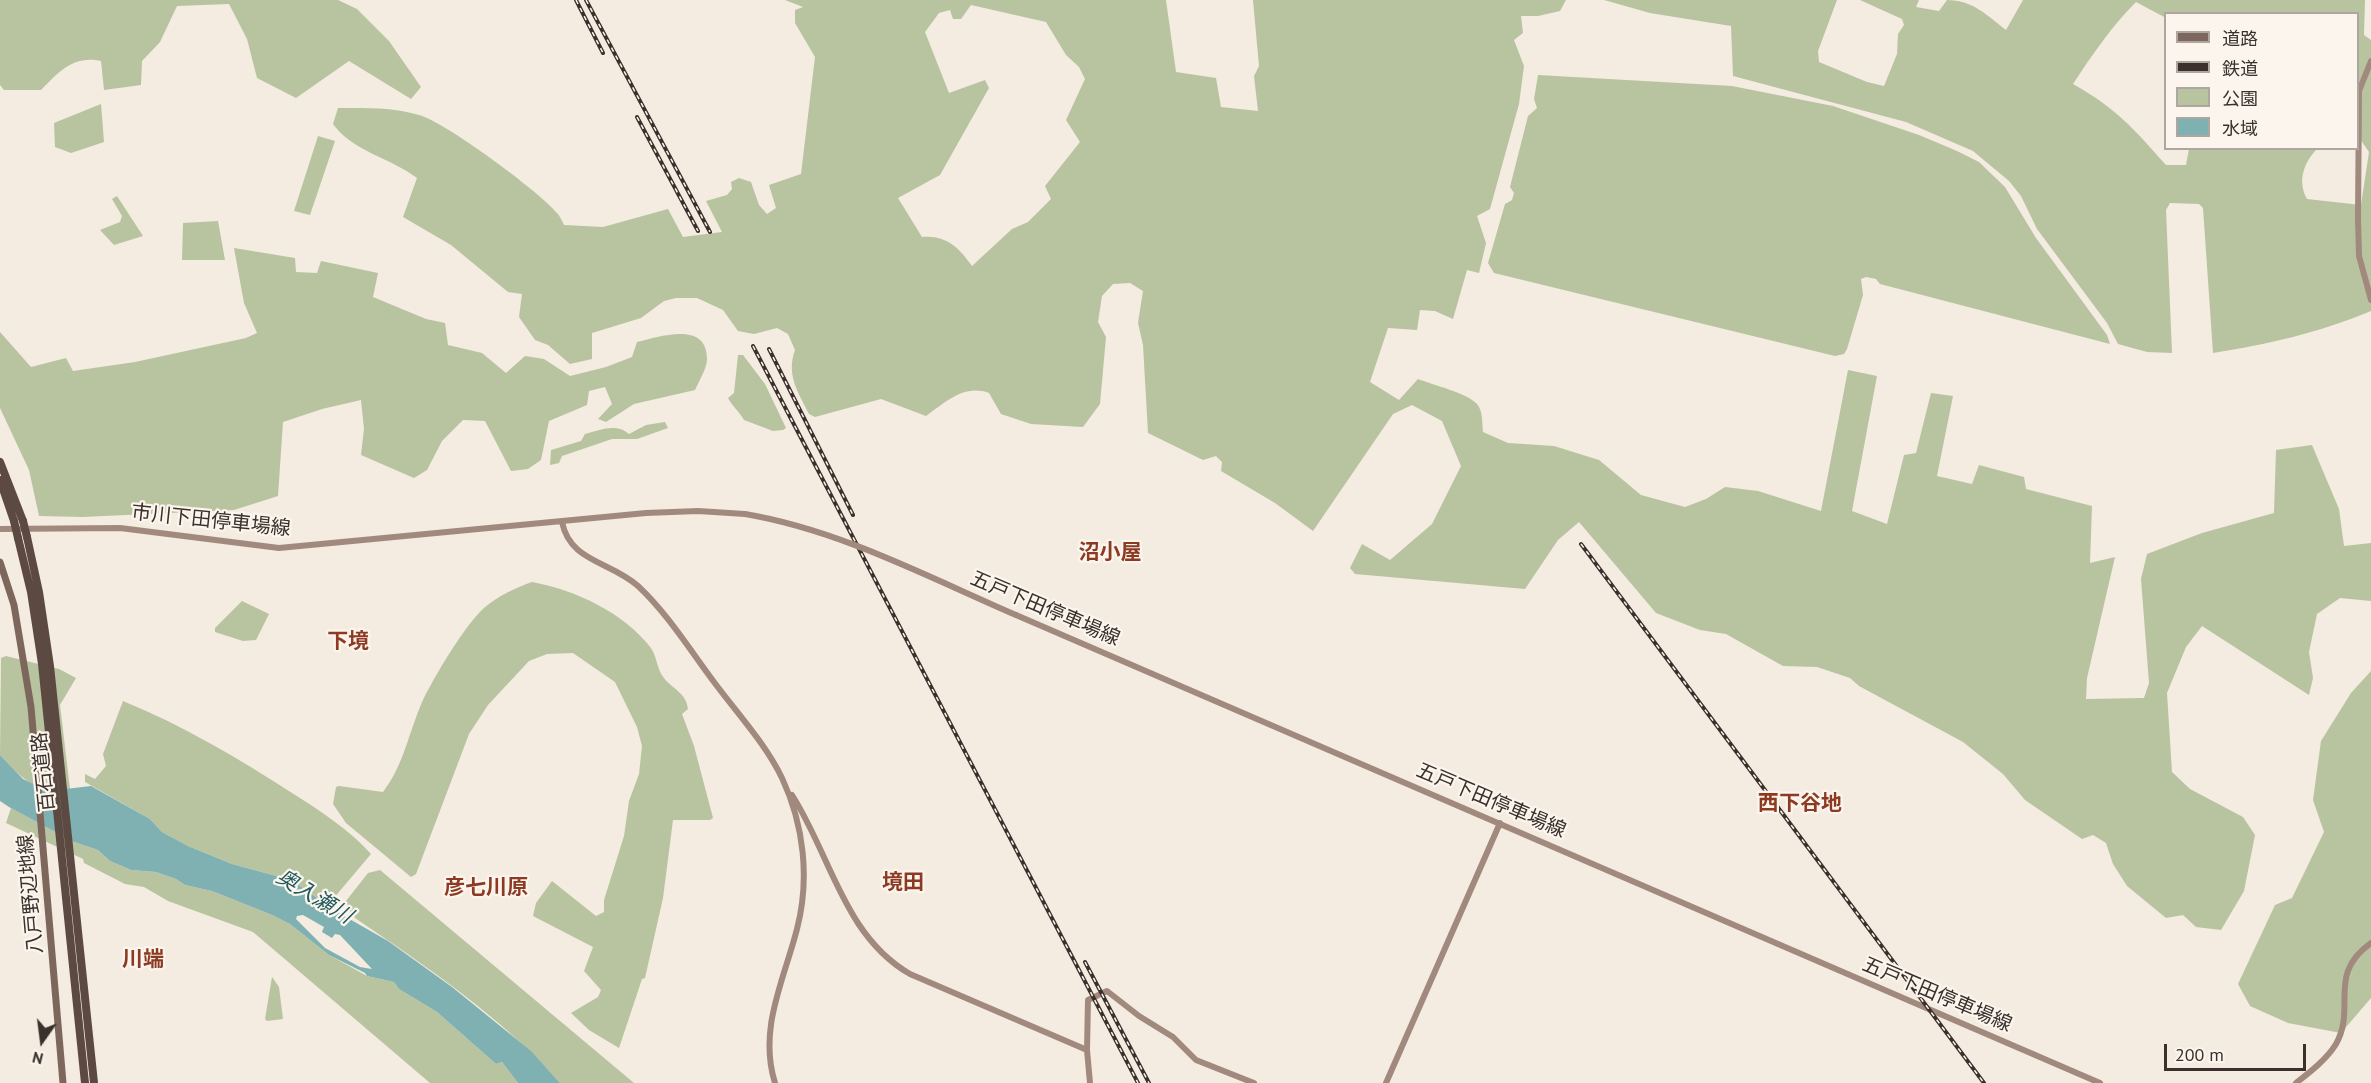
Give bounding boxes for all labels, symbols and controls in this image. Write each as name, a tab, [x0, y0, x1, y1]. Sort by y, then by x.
legend	[2164, 12, 2359, 150]
text: 道路	[2222, 27, 2258, 50]
text: 鉄道	[2222, 57, 2258, 80]
text: 公園	[2222, 87, 2258, 110]
text: 水域	[2222, 117, 2258, 140]
street label: 市川下田停車場線	[130, 501, 292, 541]
district label: 沼小屋	[1079, 540, 1141, 566]
street label: 五戸下田停車場線	[967, 567, 1123, 651]
district label: 下境	[327, 629, 369, 655]
street label: 百石道路	[28, 731, 60, 813]
street label: 五戸下田停車場線	[1413, 759, 1569, 843]
district label: 西下谷地	[1758, 791, 1842, 817]
street label: 八戸野辺地線	[14, 833, 48, 955]
water label: 奥入瀬川	[272, 865, 356, 929]
district label: 境田	[882, 870, 924, 896]
district label: 彦七川原	[444, 875, 528, 901]
district label: 川端	[122, 947, 164, 973]
street label: 五戸下田停車場線	[1859, 953, 2015, 1037]
north arrow	[12, 1011, 72, 1071]
scale bar	[2167, 1032, 2310, 1070]
text: 200 m	[2175, 1043, 2224, 1066]
text: N	[30, 1047, 45, 1069]

